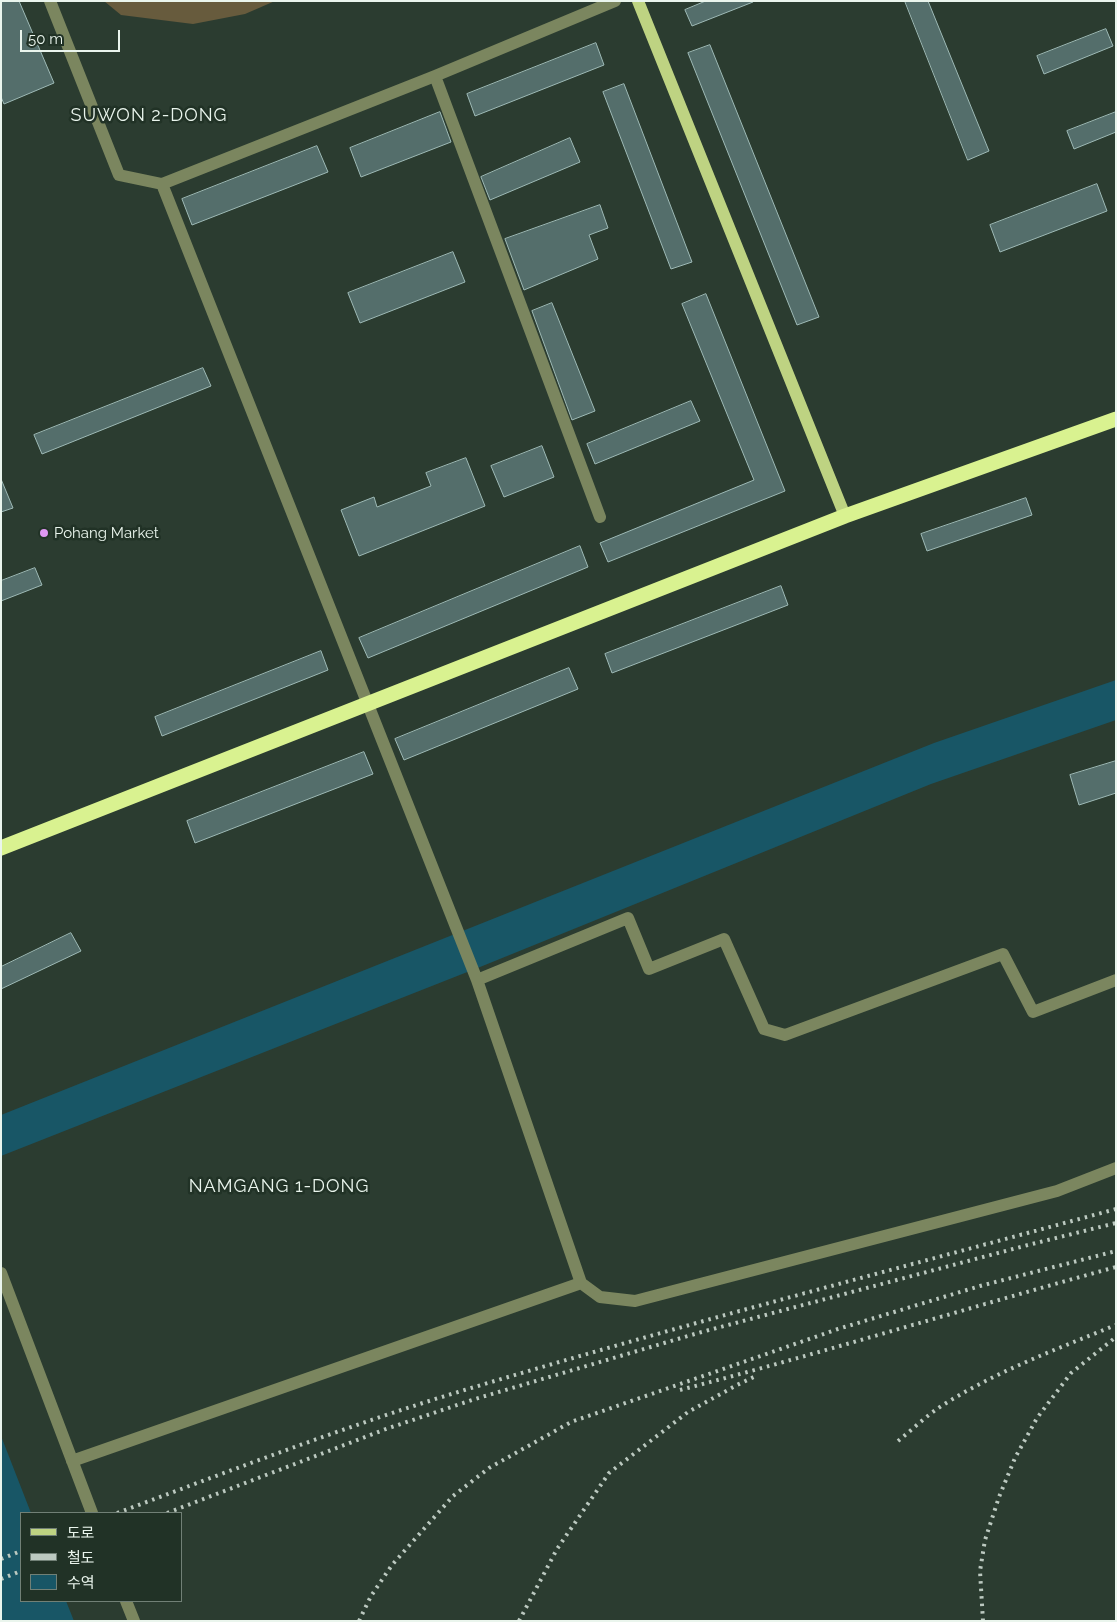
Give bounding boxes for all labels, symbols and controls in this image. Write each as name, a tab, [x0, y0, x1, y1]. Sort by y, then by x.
scale bar	[22, 20, 122, 52]
text: 50 m	[28, 30, 63, 48]
district label: SUWON 2-DONG	[69, 105, 229, 127]
place label: Pohang Market	[54, 524, 159, 542]
marker: Pohang Market	[38, 527, 50, 539]
district label: NAMGANG 1-DONG	[187, 1176, 371, 1198]
legend	[20, 1512, 182, 1602]
text: 도로	[67, 1524, 95, 1542]
text: 철도	[67, 1549, 95, 1567]
text: 수역	[67, 1574, 95, 1592]

